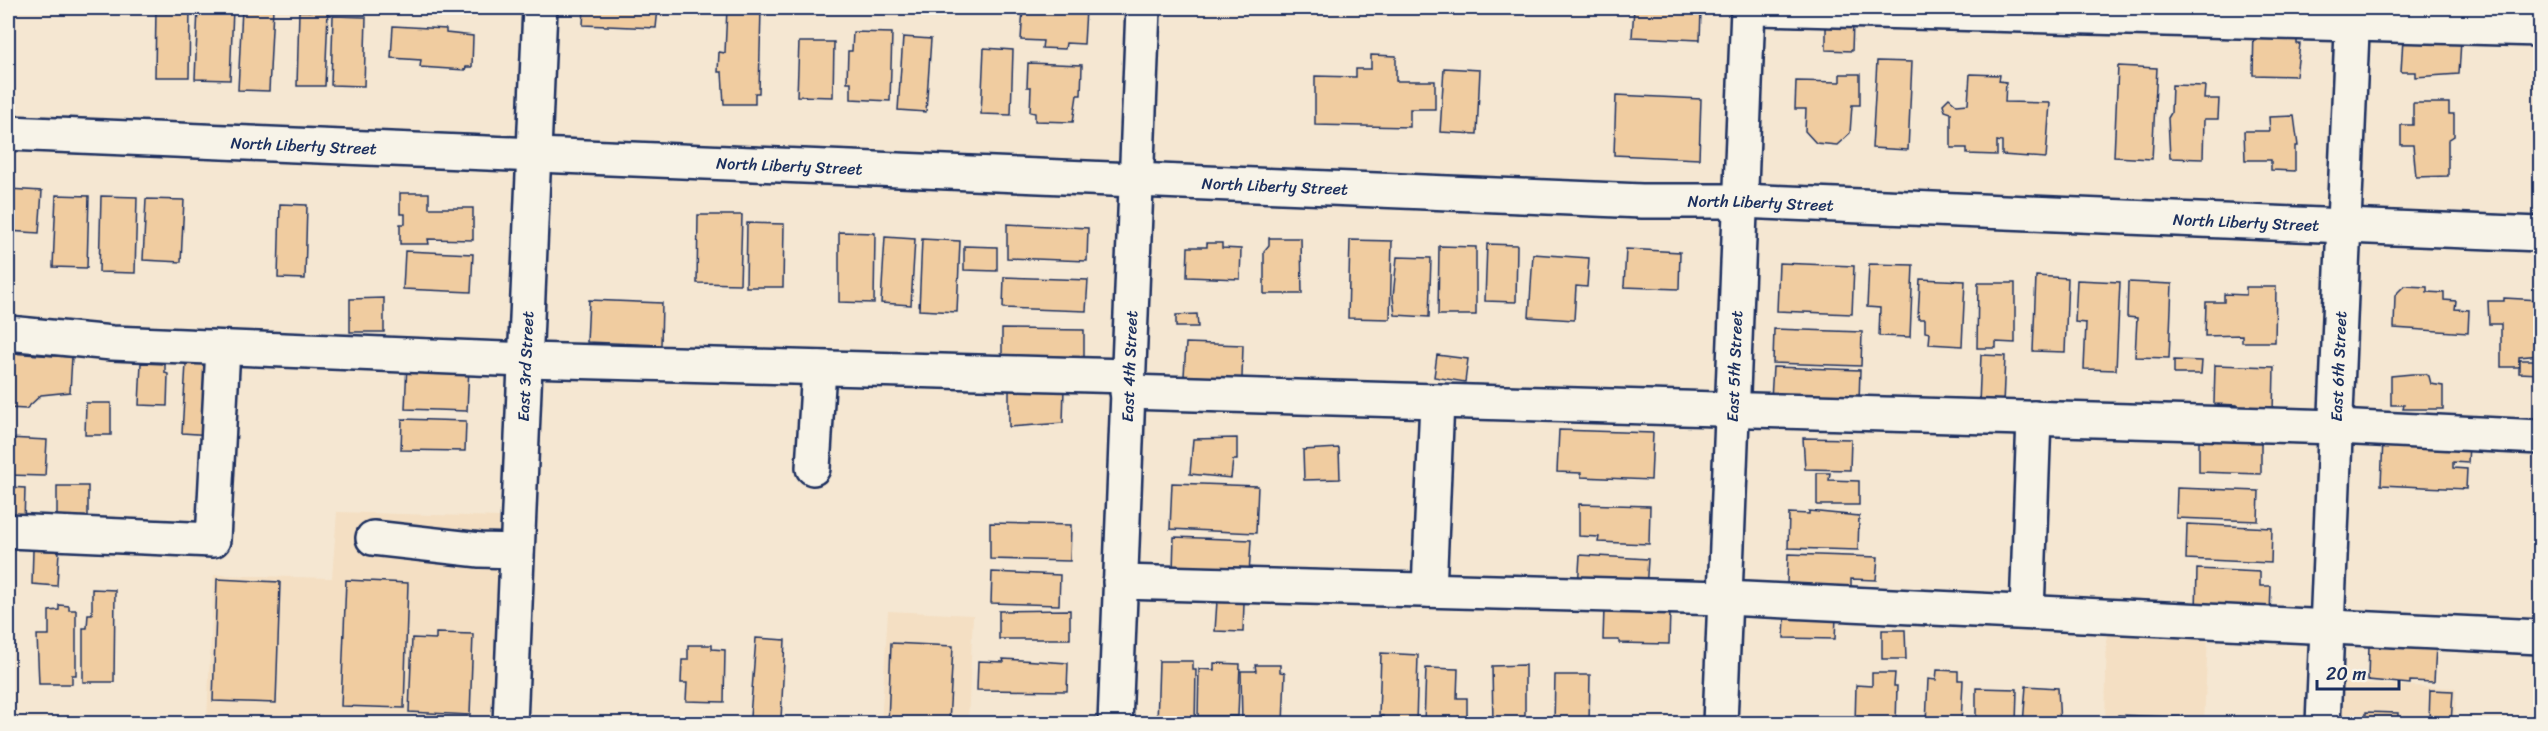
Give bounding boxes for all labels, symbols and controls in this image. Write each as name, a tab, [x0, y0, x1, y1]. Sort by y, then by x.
street label: North Liberty Street	[230, 128, 377, 163]
street label: North Liberty Street	[716, 148, 863, 183]
street label: North Liberty Street	[1201, 168, 1349, 203]
street label: North Liberty Street	[1687, 187, 1834, 219]
street label: North Liberty Street	[2172, 204, 2320, 239]
street label: East 3rd Street	[508, 310, 542, 422]
street label: East 4th Street	[1112, 310, 1146, 423]
street label: East 5th Street	[1717, 310, 1751, 422]
street label: East 6th Street	[2321, 310, 2355, 422]
scale bar	[2317, 653, 2400, 691]
text: 20 m	[2326, 658, 2366, 690]

